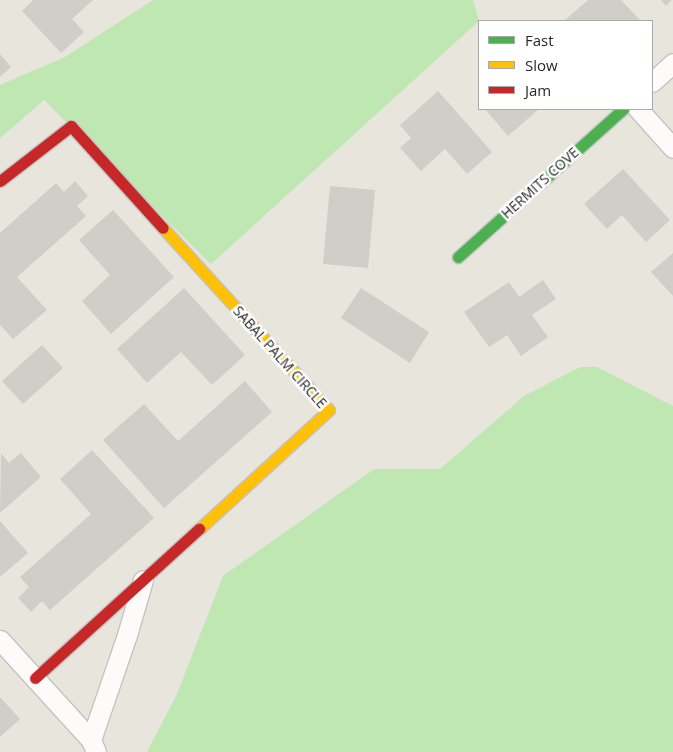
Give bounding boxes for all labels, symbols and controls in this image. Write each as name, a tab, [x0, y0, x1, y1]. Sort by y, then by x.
legend	[478, 20, 653, 110]
text: Fast	[525, 30, 554, 50]
text: Slow	[525, 55, 558, 75]
text: Jam	[525, 80, 551, 100]
street label: HERMITS COVE	[498, 144, 582, 222]
street label: SABAL PALM CIRCLE	[230, 303, 330, 411]

